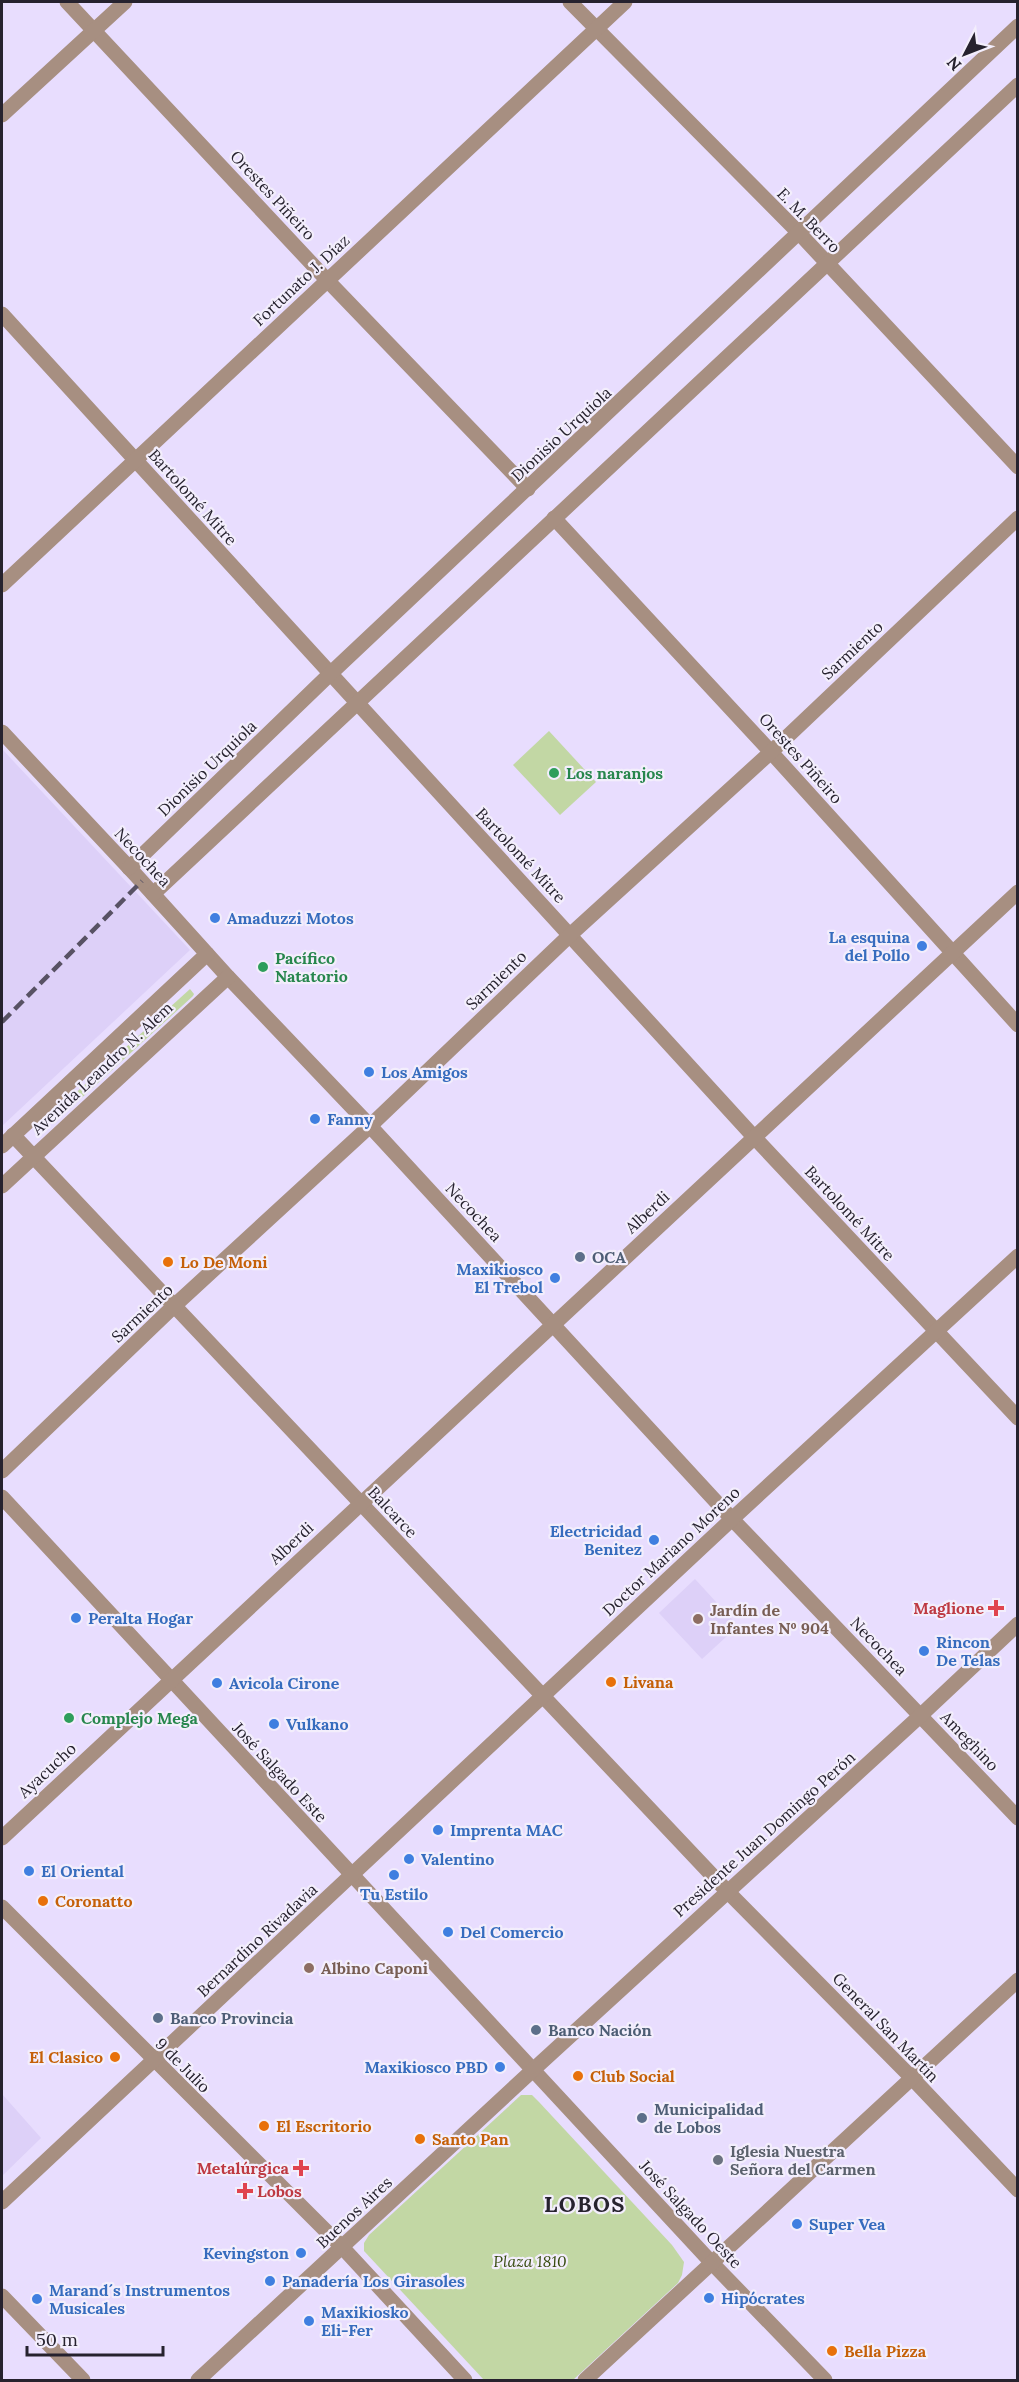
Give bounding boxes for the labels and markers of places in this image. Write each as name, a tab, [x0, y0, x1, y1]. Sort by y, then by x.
place label: Los naranjos	[566, 763, 663, 783]
marker: Los naranjos	[547, 766, 561, 780]
place label: Amaduzzi Motos	[227, 908, 354, 928]
marker: Amaduzzi Motos	[208, 911, 222, 925]
place label: La esquina del Pollo	[828, 927, 911, 965]
marker: La esquina del Pollo	[915, 939, 929, 953]
place label: Pacífico Natatorio	[275, 948, 348, 986]
marker: Pacífico Natatorio	[256, 960, 270, 974]
place label: Los Amigos	[381, 1062, 468, 1082]
marker: Los Amigos	[362, 1065, 376, 1079]
place label: Fanny	[327, 1109, 373, 1129]
marker: Fanny	[308, 1112, 322, 1126]
place label: OCA	[592, 1247, 626, 1267]
marker: OCA	[573, 1250, 587, 1264]
place label: Lo De Moni	[180, 1252, 268, 1272]
marker: Lo De Moni	[161, 1255, 175, 1269]
place label: Maxikiosco El Trebol	[456, 1259, 543, 1297]
marker: Maxikiosco El Trebol	[548, 1271, 562, 1285]
place label: Electricidad Benitez	[550, 1521, 642, 1559]
marker: Electricidad Benitez	[647, 1533, 661, 1547]
place label: Maglione	[913, 1598, 984, 1618]
place label: Jardín de Infantes Nº 904	[710, 1600, 829, 1638]
marker: Maglione	[989, 1601, 1003, 1615]
place label: Peralta Hogar	[88, 1608, 193, 1628]
marker: Peralta Hogar	[69, 1611, 83, 1625]
marker: Jardín de Infantes Nº 904	[691, 1612, 705, 1626]
place label: Rincon De Telas	[936, 1632, 1001, 1670]
marker: Rincon De Telas	[917, 1644, 931, 1658]
place label: Livana	[623, 1672, 674, 1692]
place label: Avicola Cirone	[229, 1673, 340, 1693]
marker: Livana	[604, 1675, 618, 1689]
marker: Avicola Cirone	[210, 1676, 224, 1690]
place label: Complejo Mega	[81, 1708, 199, 1728]
marker: Complejo Mega	[62, 1711, 76, 1725]
place label: Vulkano	[286, 1714, 349, 1734]
marker: Vulkano	[267, 1717, 281, 1731]
place label: Imprenta MAC	[450, 1820, 563, 1840]
marker: Imprenta MAC	[431, 1823, 445, 1837]
place label: Valentino	[421, 1849, 494, 1869]
marker: Valentino	[402, 1852, 416, 1866]
place label: El Oriental	[41, 1861, 124, 1881]
marker: El Oriental	[22, 1864, 36, 1878]
marker: Tu Estilo	[387, 1868, 401, 1882]
place label: Tu Estilo	[360, 1884, 428, 1904]
place label: Coronatto	[55, 1891, 132, 1911]
marker: Coronatto	[36, 1894, 50, 1908]
place label: Del Comercio	[460, 1922, 563, 1942]
marker: Del Comercio	[441, 1925, 455, 1939]
place label: Albino Caponi	[321, 1958, 428, 1978]
marker: Albino Caponi	[302, 1961, 316, 1975]
place label: Banco Provincia	[170, 2008, 294, 2028]
marker: Banco Provincia	[151, 2011, 165, 2025]
place label: Banco Nación	[548, 2020, 652, 2040]
marker: Banco Nación	[529, 2023, 543, 2037]
place label: El Clasico	[29, 2047, 103, 2067]
marker: El Clasico	[108, 2050, 122, 2064]
place label: Maxikiosco PBD	[364, 2057, 488, 2077]
marker: Maxikiosco PBD	[493, 2060, 507, 2074]
place label: Club Social	[590, 2066, 675, 2086]
marker: Club Social	[571, 2069, 585, 2083]
place label: Municipalidad de Lobos	[654, 2099, 764, 2137]
marker: Municipalidad de Lobos	[635, 2111, 649, 2125]
place label: El Escritorio	[276, 2116, 372, 2136]
marker: El Escritorio	[257, 2119, 271, 2133]
place label: Santo Pan	[432, 2129, 509, 2149]
marker: Santo Pan	[413, 2132, 427, 2146]
place label: Iglesia Nuestra Señora del Carmen	[730, 2141, 876, 2179]
marker: Iglesia Nuestra Señora del Carmen	[711, 2153, 725, 2167]
place label: Metalúrgica	[197, 2158, 290, 2178]
marker: Metalúrgica	[294, 2161, 308, 2175]
place label: Lobos	[257, 2181, 302, 2201]
marker: Lobos	[238, 2184, 252, 2198]
place label: Super Vea	[809, 2214, 886, 2234]
marker: Super Vea	[790, 2217, 804, 2231]
place label: Kevingston	[203, 2243, 289, 2263]
marker: Kevingston	[294, 2246, 308, 2260]
place label: Panadería Los Girasoles	[282, 2271, 465, 2291]
marker: Panadería Los Girasoles	[263, 2274, 277, 2288]
place label: Marand´s Instrumentos Musicales	[49, 2280, 230, 2318]
place label: Hipócrates	[721, 2288, 805, 2308]
marker: Hipócrates	[702, 2291, 716, 2305]
marker: Marand´s Instrumentos Musicales	[30, 2292, 44, 2306]
place label: Maxikiosko Eli-Fer	[321, 2302, 409, 2340]
marker: Maxikiosko Eli-Fer	[302, 2314, 316, 2328]
place label: Bella Pizza	[844, 2341, 927, 2361]
marker: Bella Pizza	[825, 2344, 839, 2358]

